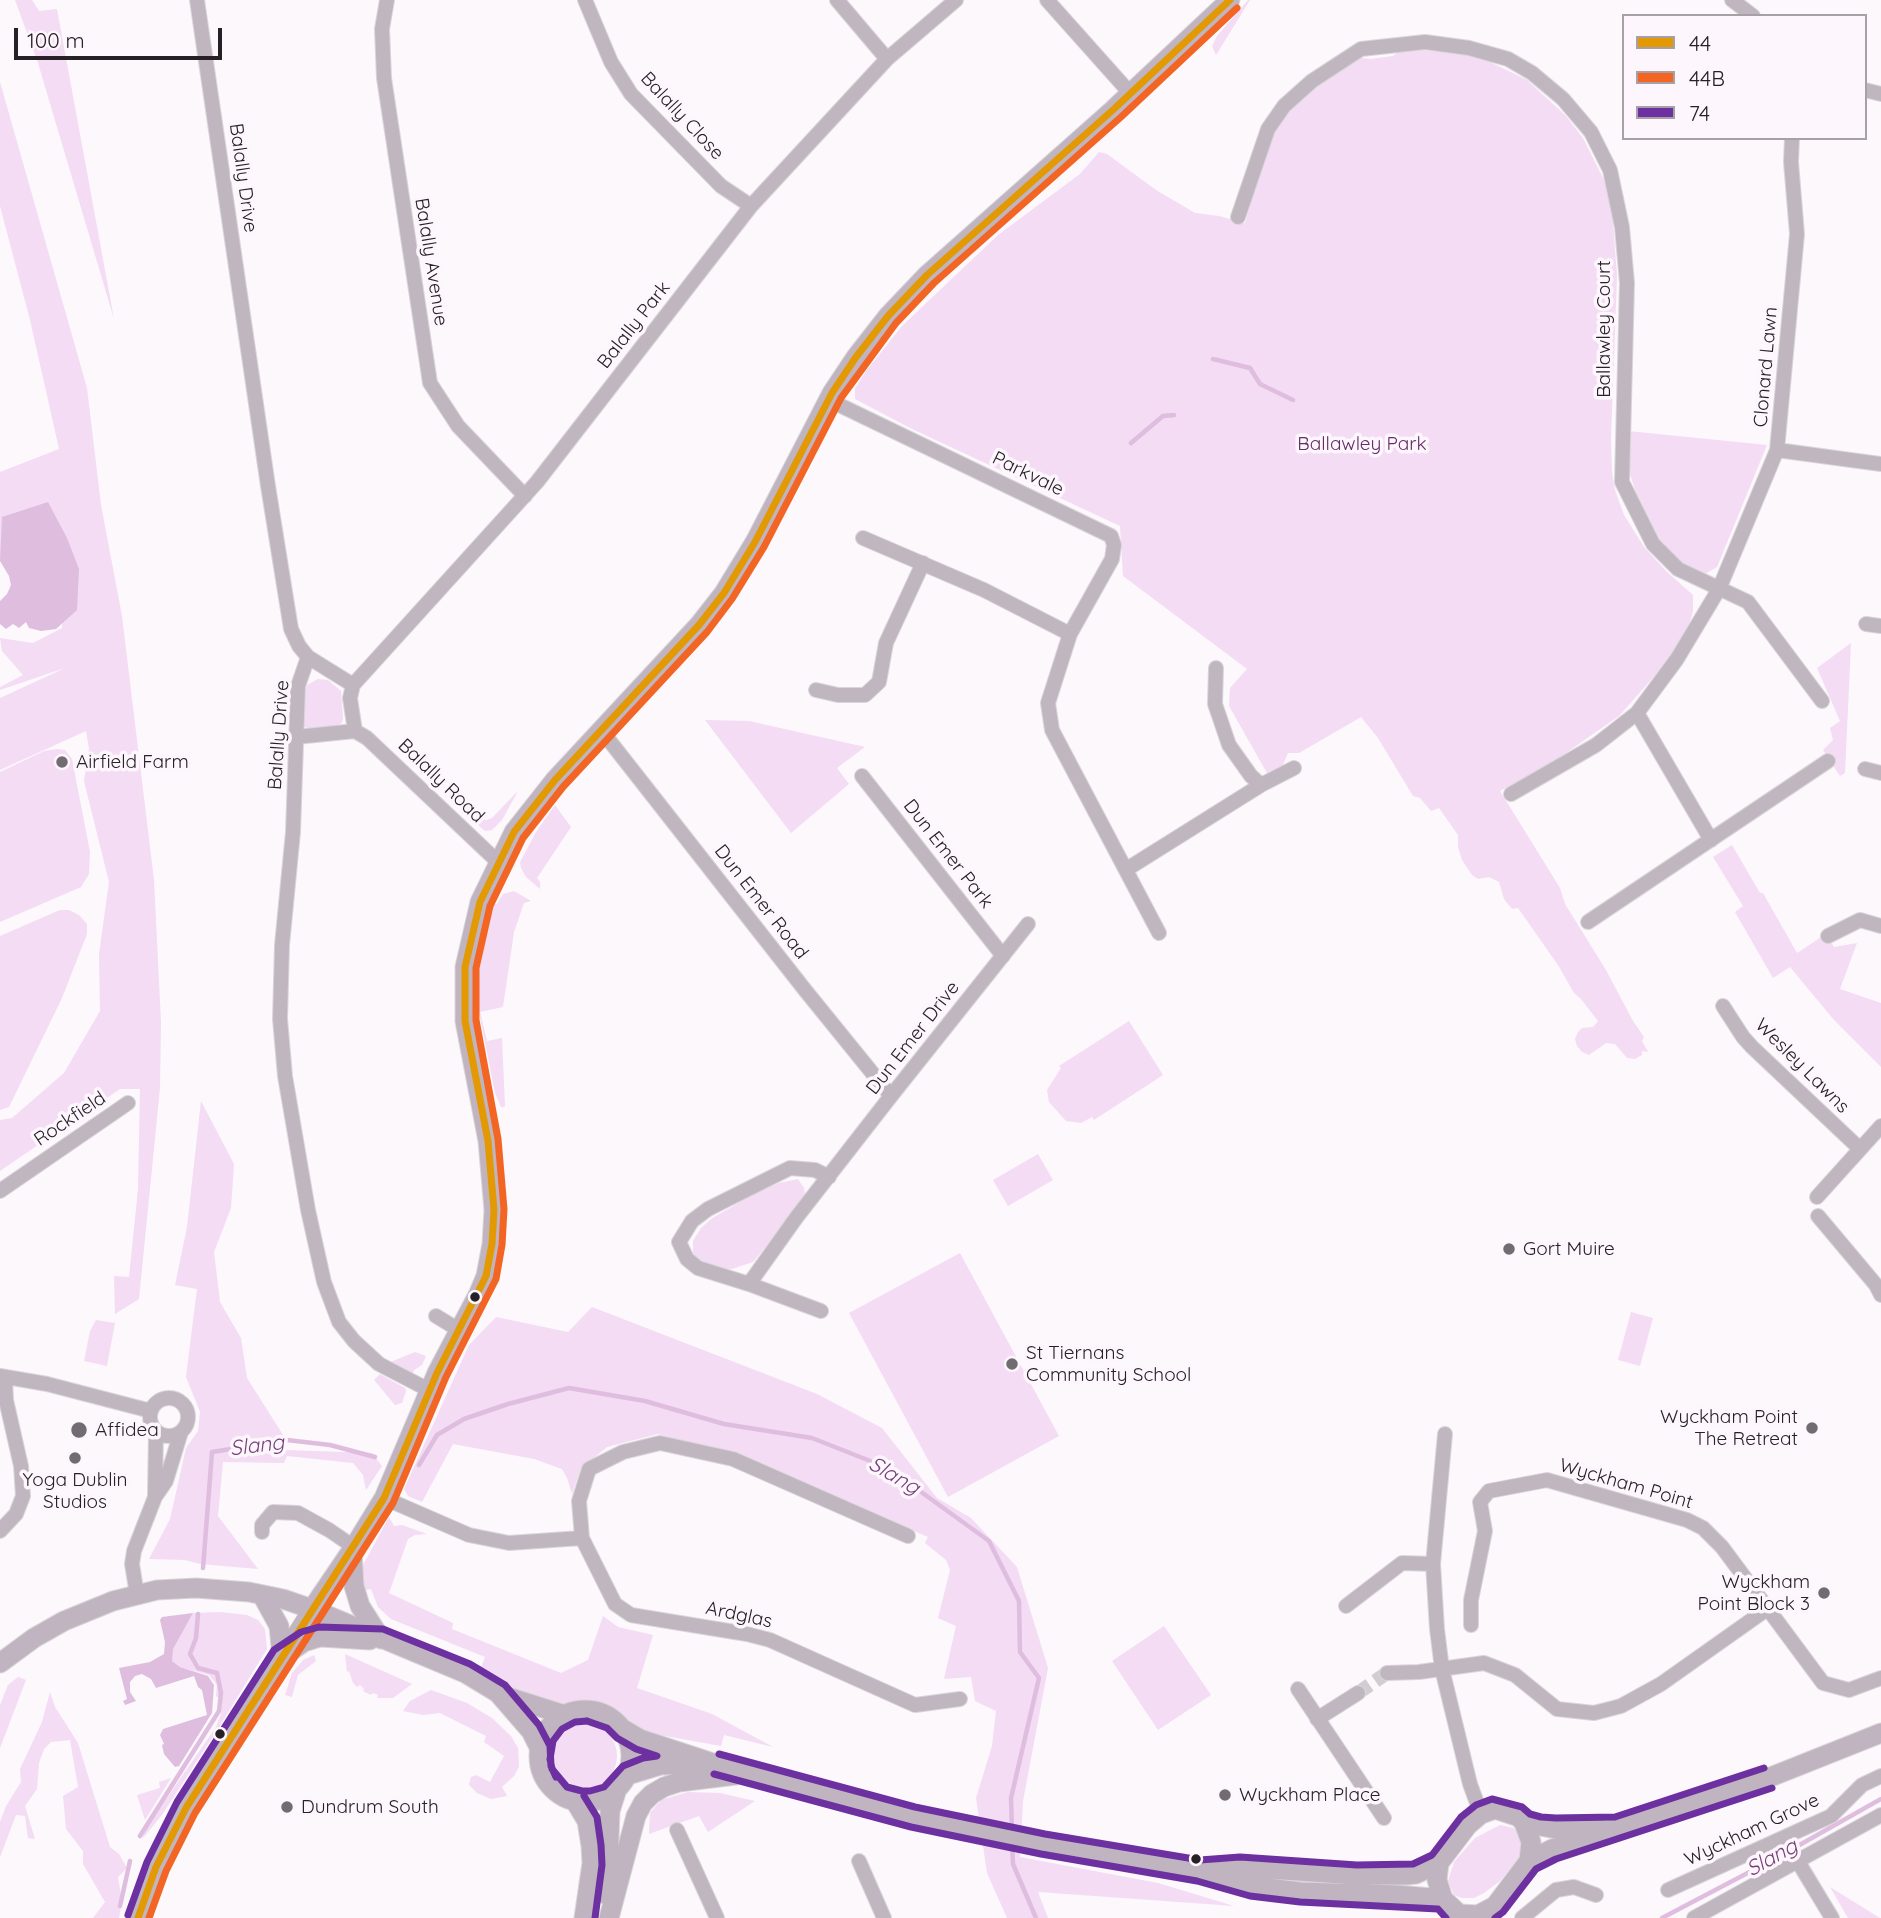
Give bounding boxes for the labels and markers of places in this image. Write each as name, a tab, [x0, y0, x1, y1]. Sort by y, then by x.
place label: Airfield Farm	[76, 751, 189, 773]
marker: Airfield Farm	[54, 754, 70, 770]
place label: Gort Muire	[1523, 1238, 1615, 1260]
marker: Gort Muire	[1501, 1241, 1517, 1257]
unlabelled marker	[468, 1290, 482, 1304]
place label: St Tiernans Community School	[1026, 1342, 1191, 1386]
marker: St Tiernans Community School	[1004, 1356, 1020, 1372]
place label: Wyckham Point The Retreat	[1660, 1406, 1798, 1450]
place label: Affidea	[95, 1419, 159, 1441]
marker: Affidea	[69, 1420, 89, 1440]
marker: Wyckham Point The Retreat	[1804, 1420, 1820, 1436]
marker: Yoga Dublin Studios	[67, 1450, 83, 1466]
place label: Yoga Dublin Studios	[22, 1469, 128, 1513]
place label: Wyckham Point Block 3	[1698, 1571, 1810, 1615]
marker: Wyckham Point Block 3	[1816, 1585, 1832, 1601]
unlabelled marker	[213, 1727, 227, 1741]
place label: Wyckham Place	[1239, 1784, 1381, 1806]
marker: Wyckham Place	[1217, 1787, 1233, 1803]
place label: Dundrum South	[301, 1796, 439, 1818]
marker: Dundrum South	[279, 1799, 295, 1815]
unlabelled marker	[1189, 1852, 1203, 1866]

